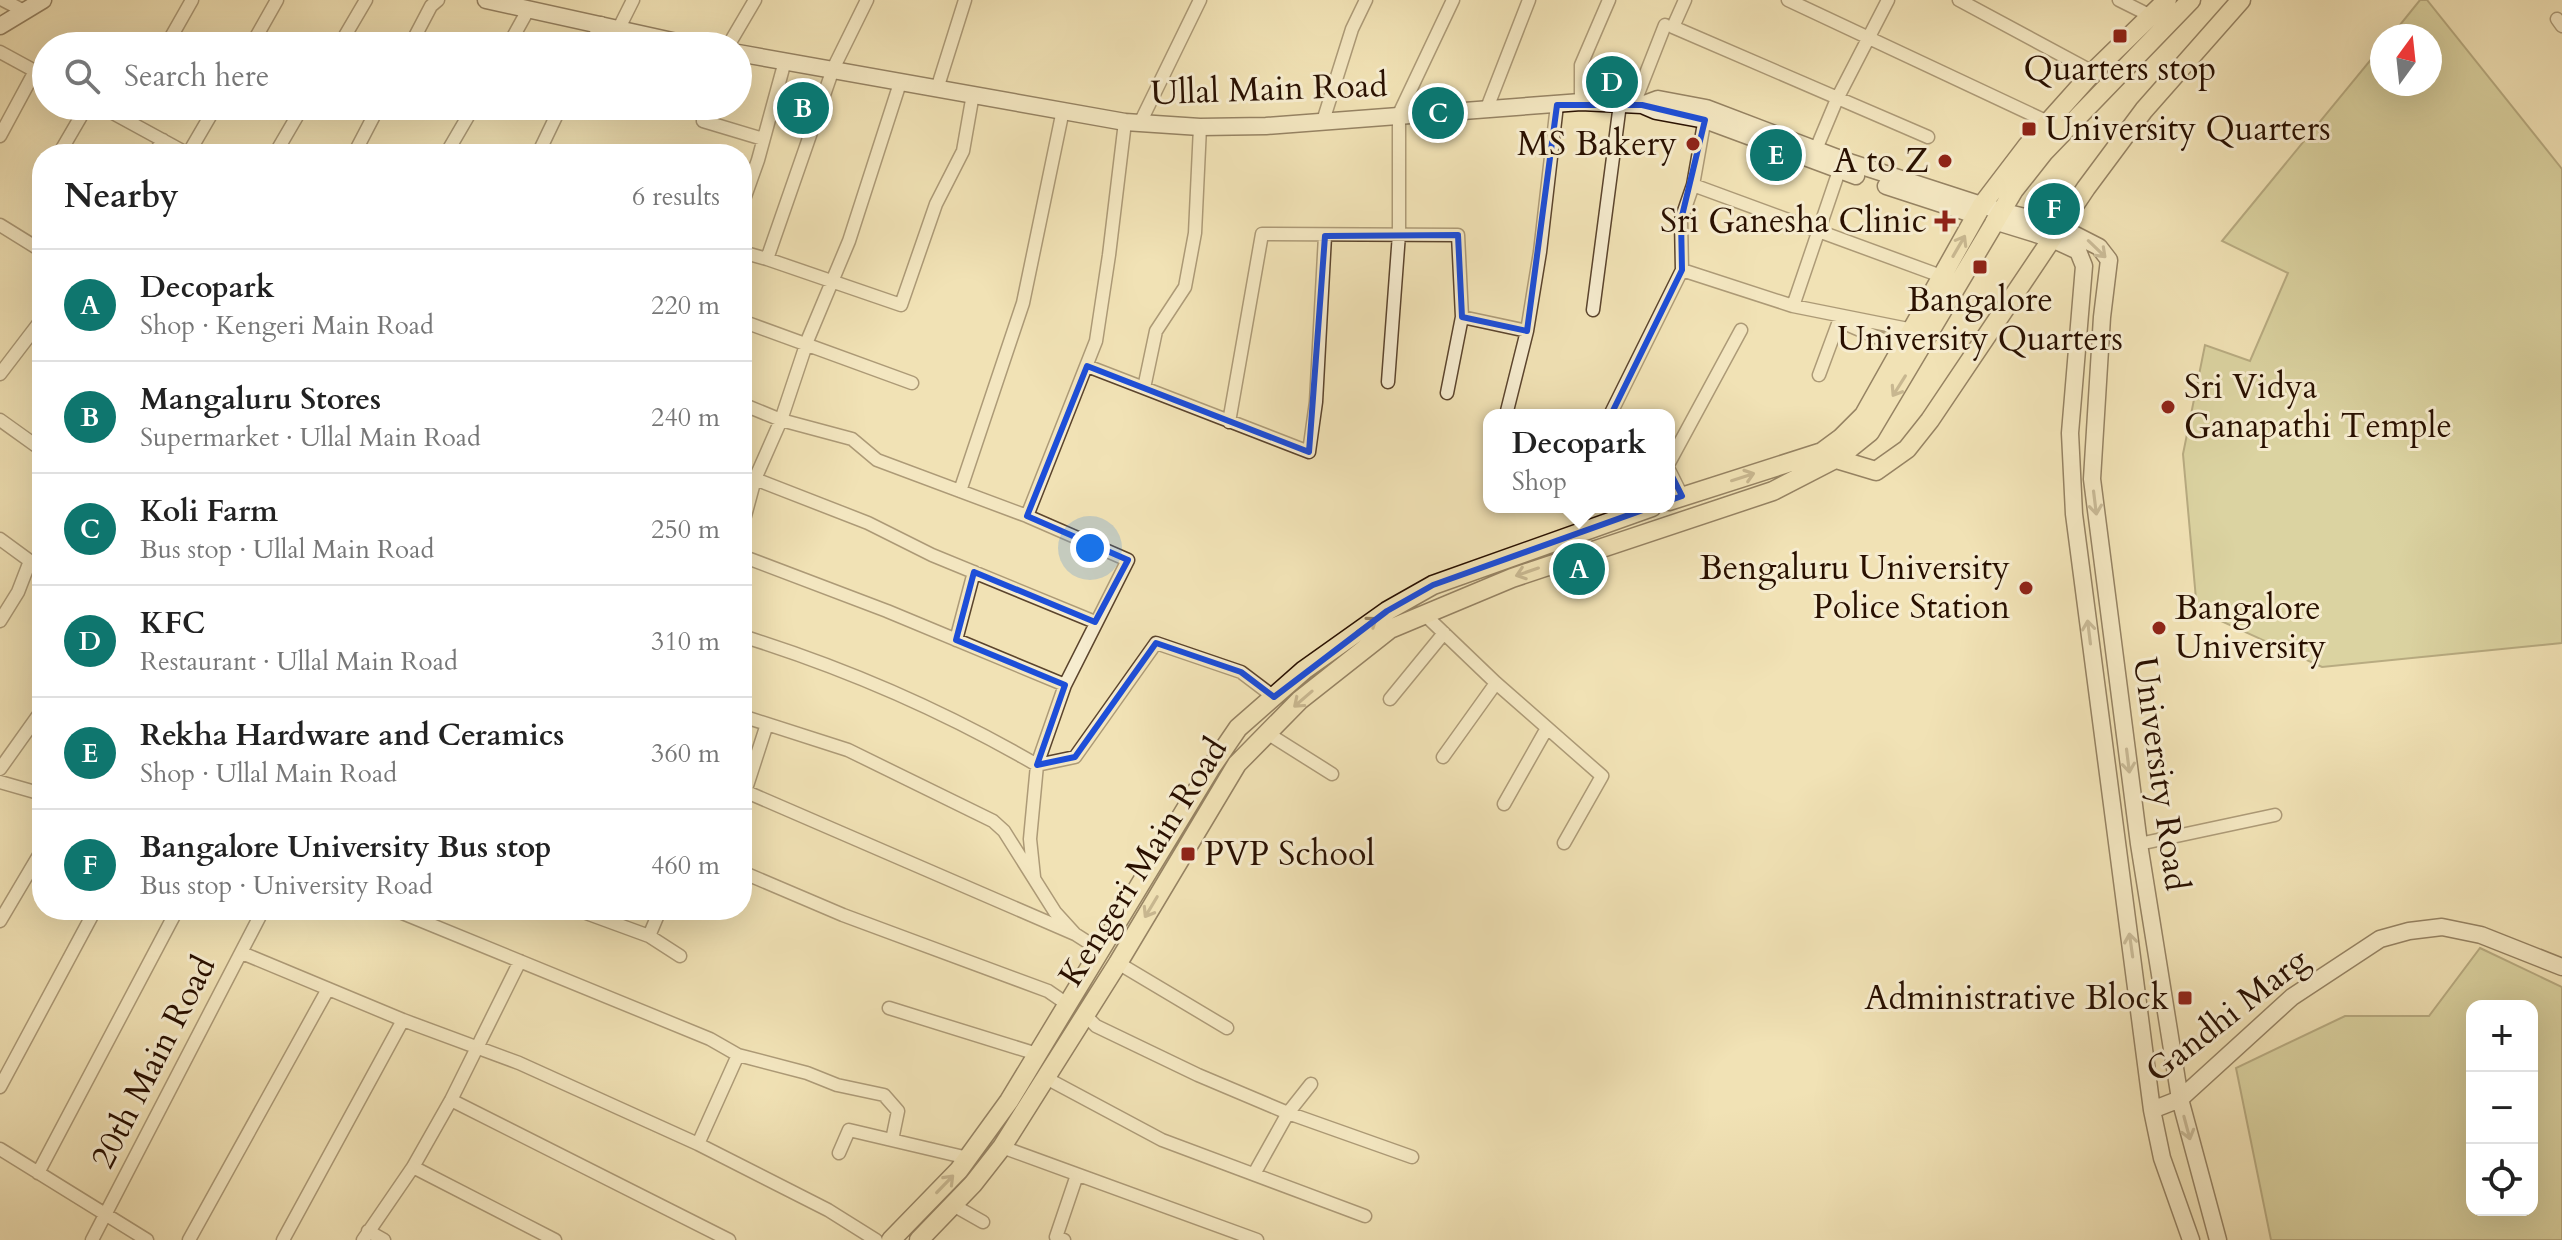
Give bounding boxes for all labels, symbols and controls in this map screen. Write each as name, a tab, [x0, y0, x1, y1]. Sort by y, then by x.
north arrow	[2370, 24, 2442, 96]
marker: Quarters stop	[2111, 27, 2129, 45]
search box	[32, 32, 752, 120]
place label: Quarters stop	[2024, 46, 2216, 92]
pin: D	[1586, 52, 1638, 112]
icon: search	[60, 54, 104, 98]
text: Search here	[124, 56, 269, 97]
street label: Ullal Main Road	[1150, 62, 1388, 116]
pin: B	[777, 78, 829, 138]
pin: C	[1412, 83, 1464, 143]
place label: University Quarters	[2045, 106, 2331, 152]
marker: University Quarters	[2020, 120, 2038, 138]
place label: MS Bakery	[1517, 121, 1677, 167]
pin: E	[1750, 125, 1802, 185]
marker: MS Bakery	[1684, 135, 1702, 153]
place label: A to Z	[1833, 138, 1929, 184]
marker: A to Z	[1936, 152, 1954, 170]
text: Nearby	[64, 173, 179, 219]
text: 6 results	[632, 179, 720, 214]
pin: F	[2028, 179, 2080, 239]
place label: Sri Ganesha Clinic	[1660, 198, 1927, 244]
marker: Sri Ganesha Clinic	[1934, 210, 1956, 232]
one-way arrow	[1951, 235, 1967, 258]
one-way arrow	[2087, 239, 2107, 258]
marker: Bangalore University Quarters	[1971, 258, 1989, 276]
text: Decopark	[140, 267, 274, 308]
place label: Bangalore University Quarters	[1837, 277, 2123, 362]
text: A	[80, 288, 100, 323]
text: 220 m	[651, 288, 720, 323]
text: Shop · Kengeri Main Road	[140, 308, 434, 343]
place label: Sri Vidya Ganapathi Temple	[2184, 364, 2452, 449]
one-way arrow	[1891, 374, 1907, 397]
text: Mangaluru Stores	[140, 379, 381, 420]
marker: Sri Vidya Ganapathi Temple	[2159, 398, 2177, 416]
text: B	[81, 400, 99, 435]
text: 240 m	[651, 400, 720, 435]
popup	[1483, 409, 1675, 513]
text: Supermarket · Ullal Main Road	[140, 420, 481, 455]
text: Decopark	[1512, 423, 1646, 464]
text: Shop	[1512, 464, 1567, 499]
one-way arrow	[1730, 468, 1755, 483]
one-way arrow	[2088, 490, 2103, 515]
text: Koli Farm	[140, 491, 278, 532]
text: C	[80, 512, 100, 547]
text: 250 m	[651, 512, 720, 547]
your location	[1070, 528, 1110, 568]
text: Bus stop · Ullal Main Road	[140, 532, 434, 567]
pin: A	[1553, 539, 1605, 599]
place label: Bengaluru University Police Station	[1700, 545, 2010, 630]
one-way arrow	[1515, 566, 1540, 581]
marker: Bengaluru University Police Station	[2017, 579, 2035, 597]
place label: Bangalore University	[2175, 585, 2326, 670]
text: KFC	[140, 603, 205, 644]
one-way arrow	[1356, 617, 1378, 633]
one-way arrow	[2082, 619, 2097, 646]
marker: Bangalore University	[2150, 619, 2168, 637]
text: D	[79, 624, 101, 659]
text: 310 m	[651, 624, 720, 659]
text: Restaurant · Ullal Main Road	[140, 644, 458, 679]
street label: University Road	[2122, 654, 2200, 894]
one-way arrow	[1294, 690, 1314, 708]
text: Rekha Hardware and Ceramics	[140, 715, 564, 756]
street label: Kengeri Main Road	[1048, 729, 1238, 995]
text: E	[82, 736, 98, 771]
text: 360 m	[651, 736, 720, 771]
one-way arrow	[2121, 747, 2136, 773]
text: Shop · Ullal Main Road	[140, 756, 397, 791]
text: Bangalore University Bus stop	[140, 827, 552, 868]
place label: PVP School	[1204, 831, 1375, 877]
marker: PVP School	[1179, 845, 1197, 863]
text: F	[82, 848, 98, 883]
text: 460 m	[651, 848, 720, 883]
text: Bus stop · University Road	[140, 868, 433, 903]
one-way arrow	[1143, 895, 1159, 918]
one-way arrow	[2123, 933, 2138, 958]
street label: Gandhi Marg	[2136, 937, 2318, 1093]
street label: 20th Main Road	[80, 948, 226, 1176]
place label: Administrative Block	[1864, 975, 2170, 1021]
marker: Administrative Block	[2176, 989, 2194, 1007]
map controls	[2466, 1000, 2538, 1216]
button: +	[2466, 1000, 2538, 1072]
button: −	[2466, 1072, 2538, 1144]
one-way arrow	[2181, 1114, 2196, 1140]
button: locate	[2466, 1144, 2538, 1216]
one-way arrow	[936, 1174, 955, 1194]

